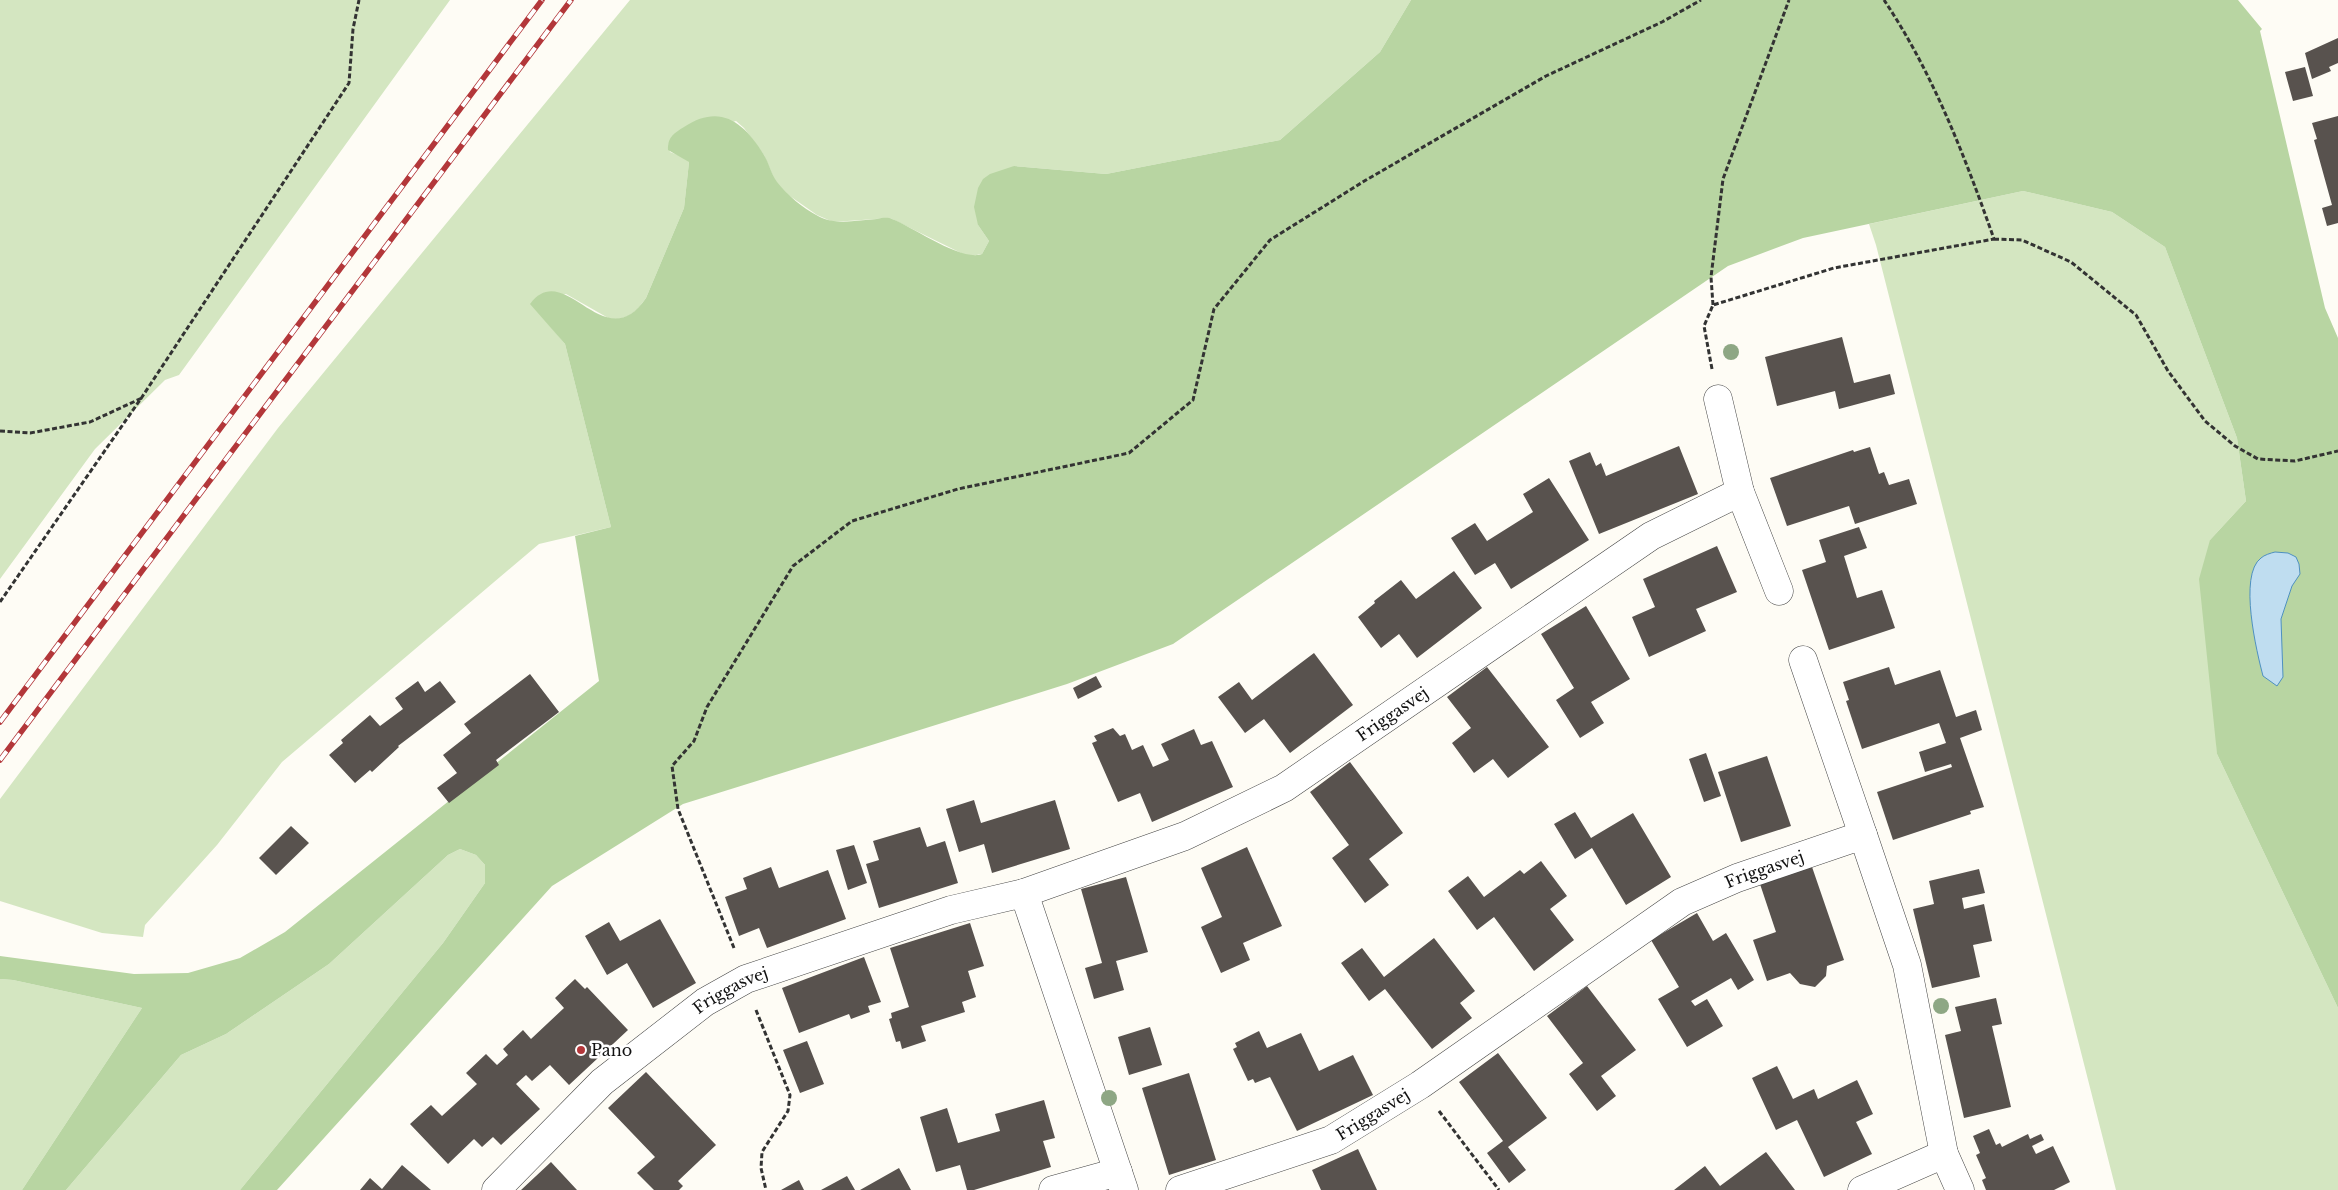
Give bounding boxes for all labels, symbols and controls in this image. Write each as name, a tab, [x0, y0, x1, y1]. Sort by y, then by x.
street label: Friggasvej	[1353, 682, 1432, 745]
street label: Friggasvej	[1722, 846, 1806, 892]
street label: Friggasvej	[689, 962, 770, 1018]
place label: Pano	[591, 1040, 632, 1060]
marker: Pano	[575, 1044, 587, 1056]
street label: Friggasvej	[1332, 1084, 1413, 1144]

